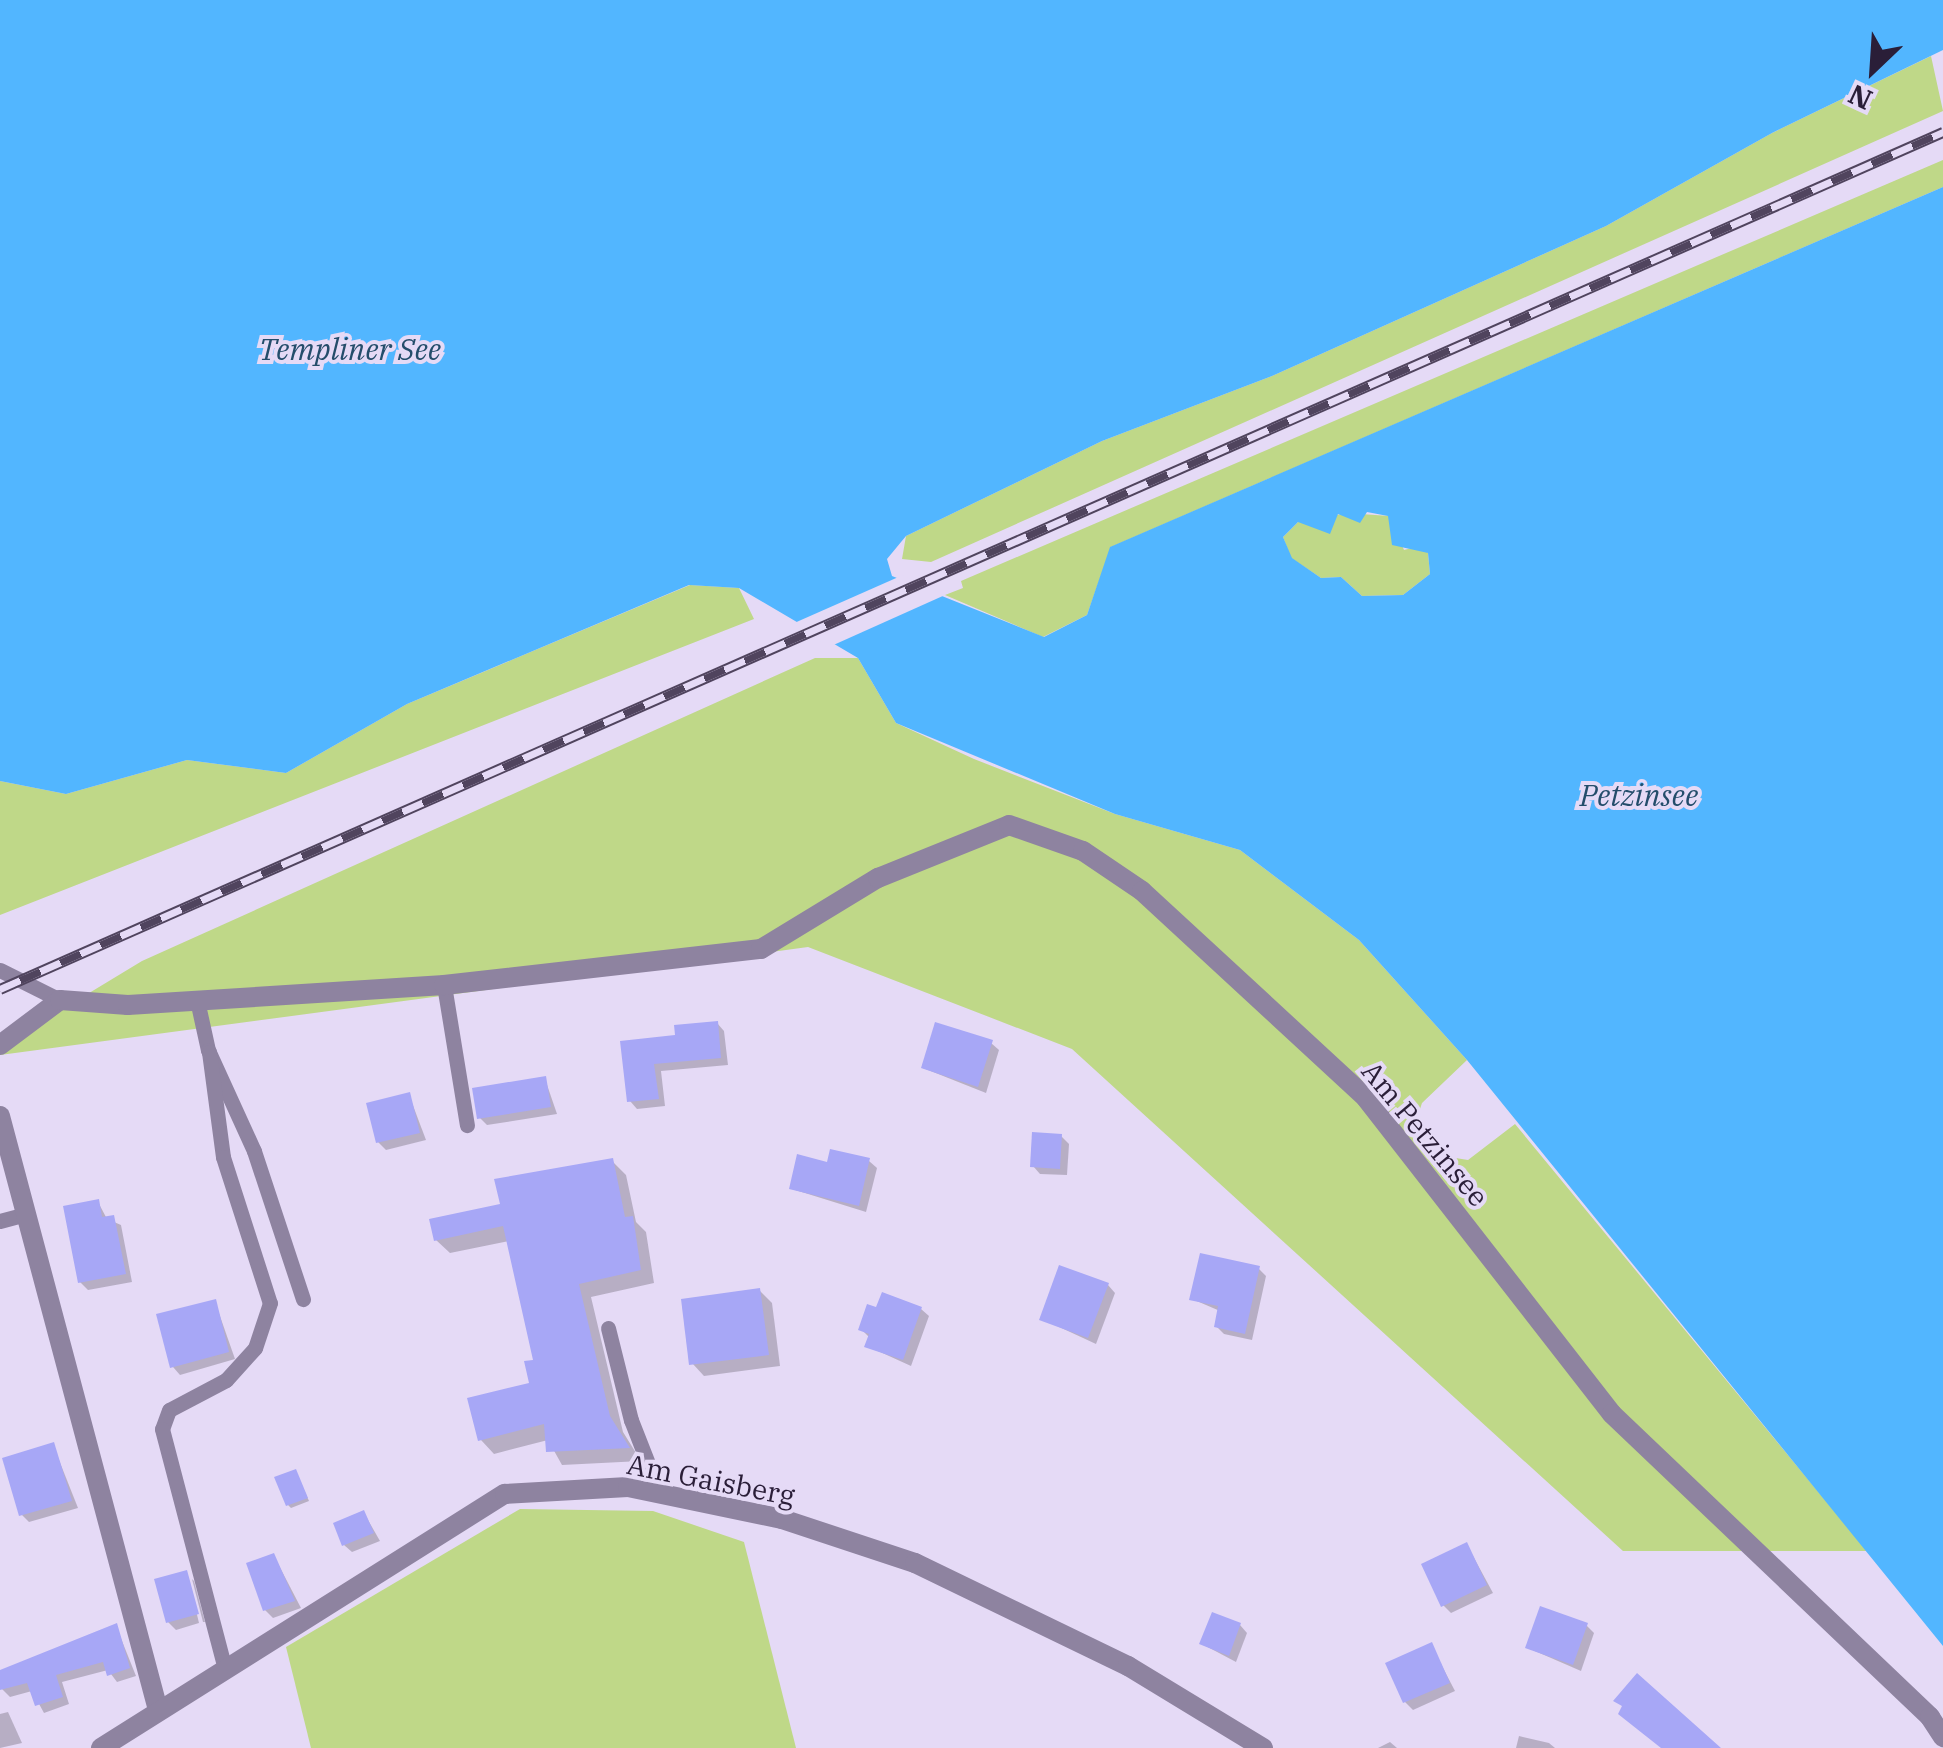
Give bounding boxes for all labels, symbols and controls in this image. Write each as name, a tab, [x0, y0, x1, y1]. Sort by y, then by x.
north arrow	[1823, 20, 1923, 120]
text: N	[1842, 76, 1878, 119]
water label: Templiner See	[259, 331, 441, 367]
water label: Petzinsee	[1580, 777, 1698, 813]
street label: Am Petzinsee	[1355, 1055, 1495, 1213]
street label: Am Gaisberg	[624, 1447, 798, 1513]

